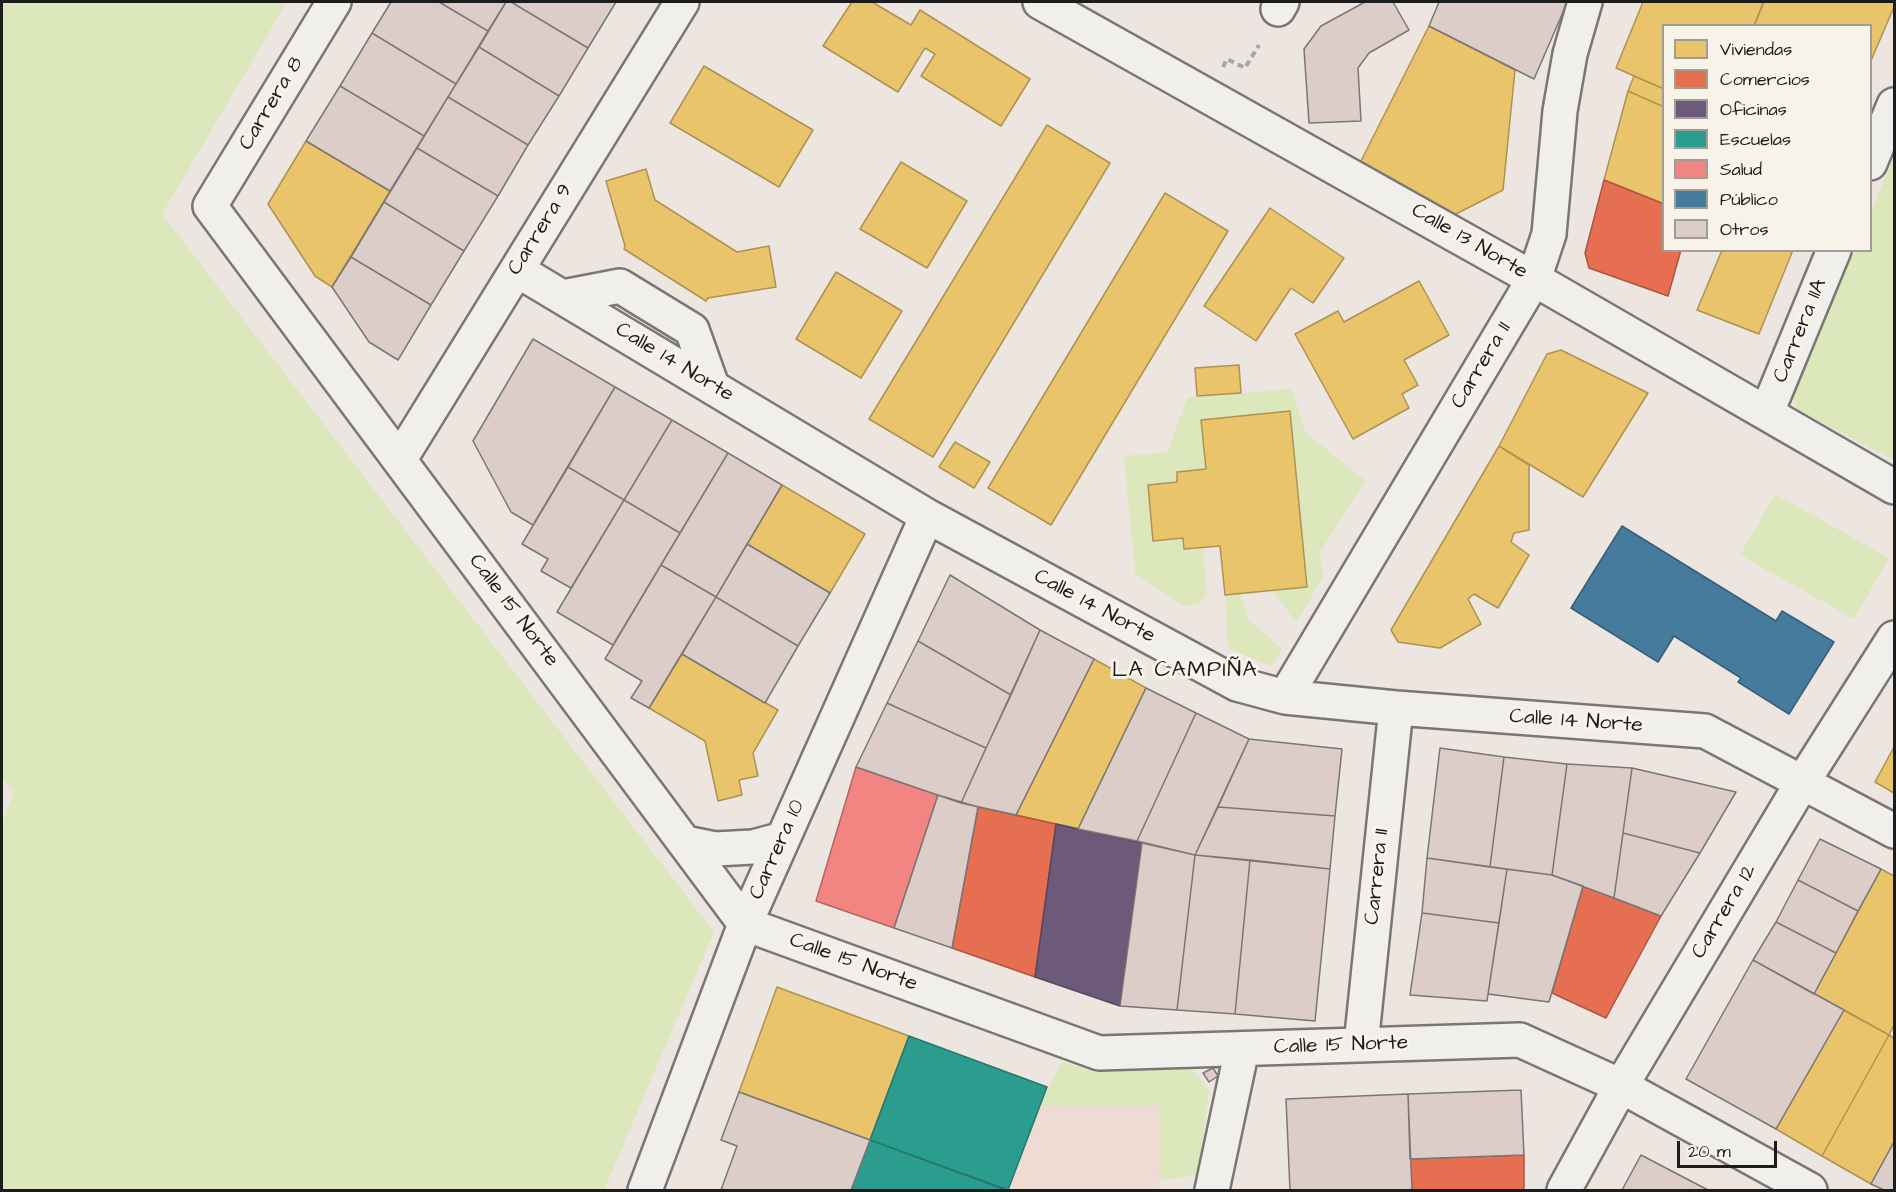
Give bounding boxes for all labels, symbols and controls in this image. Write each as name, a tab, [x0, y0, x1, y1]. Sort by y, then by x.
legend	[1662, 24, 1872, 252]
text: Viviendas	[1720, 37, 1792, 62]
street label: Carrera 8	[234, 53, 310, 155]
text: Comercios	[1720, 67, 1810, 92]
text: Oficinas	[1720, 97, 1787, 122]
text: Escuelas	[1720, 127, 1791, 152]
text: Salud	[1720, 157, 1762, 182]
street label: Carrera 9	[503, 180, 579, 280]
text: Público	[1720, 187, 1778, 212]
street label: Calle 13 Norte	[1406, 199, 1532, 285]
text: Otros	[1720, 217, 1768, 242]
street label: Carrera 11A	[1769, 275, 1833, 387]
street label: Calle 14 Norte	[610, 318, 738, 408]
street label: Carrera 11	[1446, 318, 1518, 414]
street label: Calle 15 Norte	[463, 550, 563, 672]
street label: Calle 14 Norte	[1029, 564, 1159, 650]
district label: LA CAMPIÑA	[1112, 658, 1258, 684]
street label: Calle 14 Norte	[1508, 705, 1644, 739]
street label: Carrera 10	[745, 796, 811, 904]
street label: Carrera 11	[1360, 828, 1396, 926]
street label: Carrera 12	[1687, 860, 1763, 964]
street label: Calle 15 Norte	[786, 928, 920, 998]
street label: Calle 15 Norte	[1273, 1031, 1409, 1061]
scale bar	[1680, 1129, 1780, 1167]
text: 20 m	[1688, 1139, 1731, 1164]

